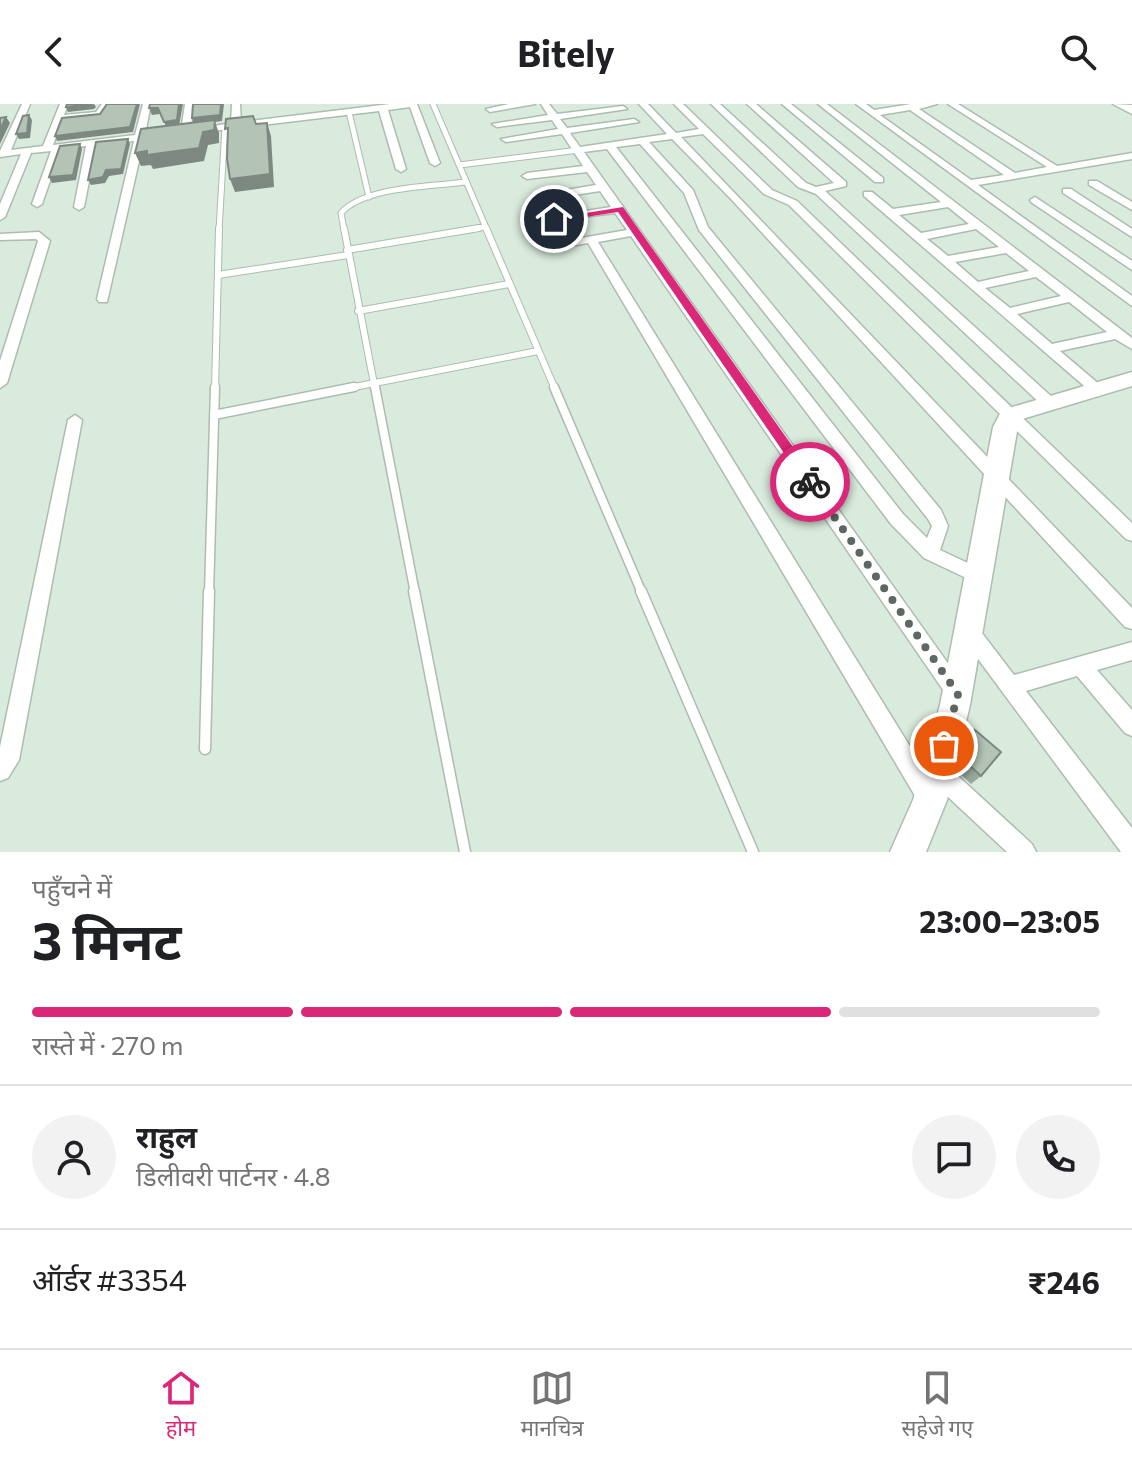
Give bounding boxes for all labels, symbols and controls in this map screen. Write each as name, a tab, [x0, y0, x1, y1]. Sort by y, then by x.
icon: back	[32, 30, 76, 74]
text: Bitely	[517, 30, 615, 74]
icon: search	[1056, 30, 1100, 74]
pin	[520, 185, 588, 253]
icon: home	[532, 197, 576, 241]
courier	[770, 442, 850, 522]
icon: bike	[788, 460, 832, 504]
pin	[910, 712, 978, 780]
icon: bag	[922, 724, 966, 768]
text: पहुँचने में	[32, 872, 112, 903]
text: 23:00–23:05	[919, 902, 1100, 939]
text: 3 मिनट	[32, 907, 181, 971]
text: रास्ते में · 270 m	[32, 1029, 184, 1060]
button: person	[32, 1115, 116, 1199]
button: chat	[912, 1115, 996, 1199]
button: phone	[1016, 1115, 1100, 1199]
text: राहुल	[136, 1117, 197, 1154]
text: डिलीवरी पार्टनर · 4.8	[136, 1160, 330, 1191]
text: ऑर्डर #3354	[32, 1260, 187, 1297]
text: ₹246	[1028, 1263, 1100, 1300]
tab: होम	[159, 1366, 203, 1445]
tab: मानचित्र	[521, 1366, 584, 1445]
tab: सहेजे गए	[901, 1366, 973, 1445]

